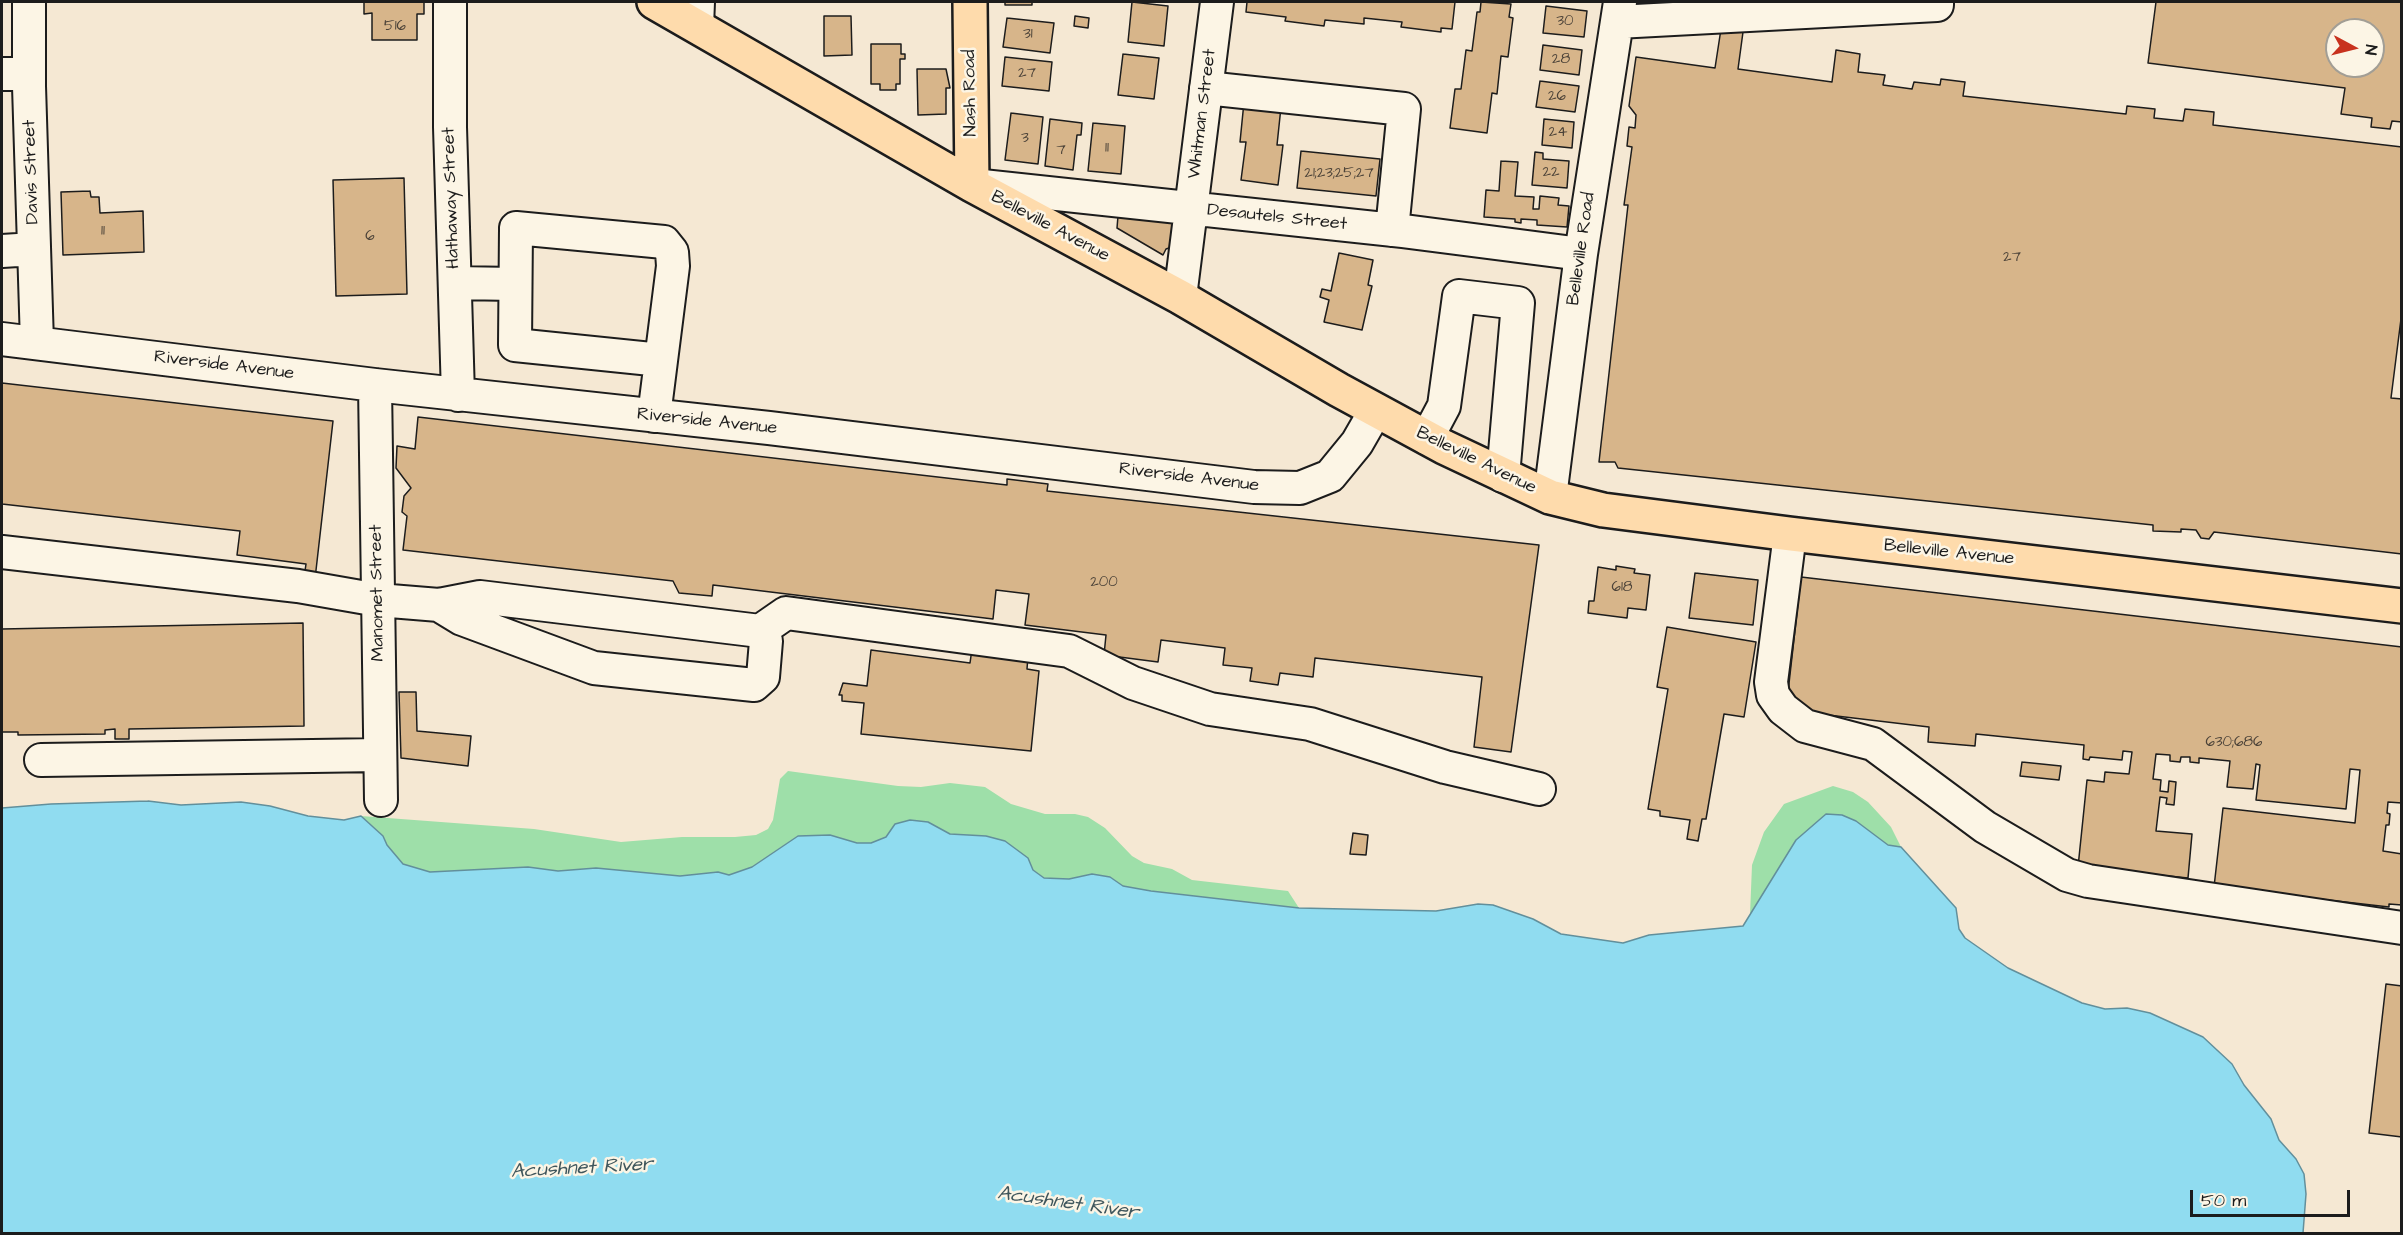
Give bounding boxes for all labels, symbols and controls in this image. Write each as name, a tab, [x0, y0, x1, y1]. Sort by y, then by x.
house number: 30	[1556, 13, 1574, 31]
house number: 516	[384, 18, 406, 36]
north arrow	[2325, 18, 2385, 78]
house number: 31	[1023, 26, 1033, 44]
text: N	[2359, 44, 2382, 56]
street label: Whitman Street	[1184, 48, 1222, 180]
street label: Nash Road	[959, 49, 983, 137]
house number: 28	[1552, 51, 1570, 69]
house number: 27	[1018, 65, 1036, 83]
house number: 26	[1548, 88, 1566, 106]
street label: Davis Street	[19, 119, 45, 225]
house number: 24	[1549, 124, 1567, 142]
street label: Hathaway Street	[439, 127, 465, 269]
house number: 3	[1021, 130, 1029, 148]
house number: 11	[1105, 140, 1109, 158]
house number: 7	[1056, 142, 1066, 160]
house number: 22	[1542, 164, 1560, 182]
house number: 21;23;25;27	[1304, 165, 1374, 183]
street label: Belleville Avenue	[987, 187, 1113, 267]
street label: Belleville Road	[1563, 191, 1601, 307]
street label: Desautels Street	[1206, 200, 1348, 236]
house number: 11	[101, 223, 105, 241]
house number: 6	[365, 228, 375, 246]
house number: 27	[2003, 249, 2021, 267]
street label: Riverside Avenue	[153, 347, 295, 385]
street label: Riverside Avenue	[636, 404, 778, 440]
street label: Belleville Avenue	[1412, 423, 1540, 499]
street label: Riverside Avenue	[1118, 459, 1260, 497]
street label: Manomet Street	[366, 524, 390, 662]
street label: Belleville Avenue	[1883, 535, 2015, 571]
house number: 200	[1090, 574, 1118, 592]
house number: 618	[1611, 579, 1633, 597]
house number: 630;686	[2206, 734, 2262, 752]
water label: Acushnet River	[510, 1153, 654, 1185]
scale bar	[2193, 1178, 2354, 1216]
water label: Acushnet River	[996, 1182, 1140, 1226]
text: 50 m	[2201, 1188, 2246, 1213]

